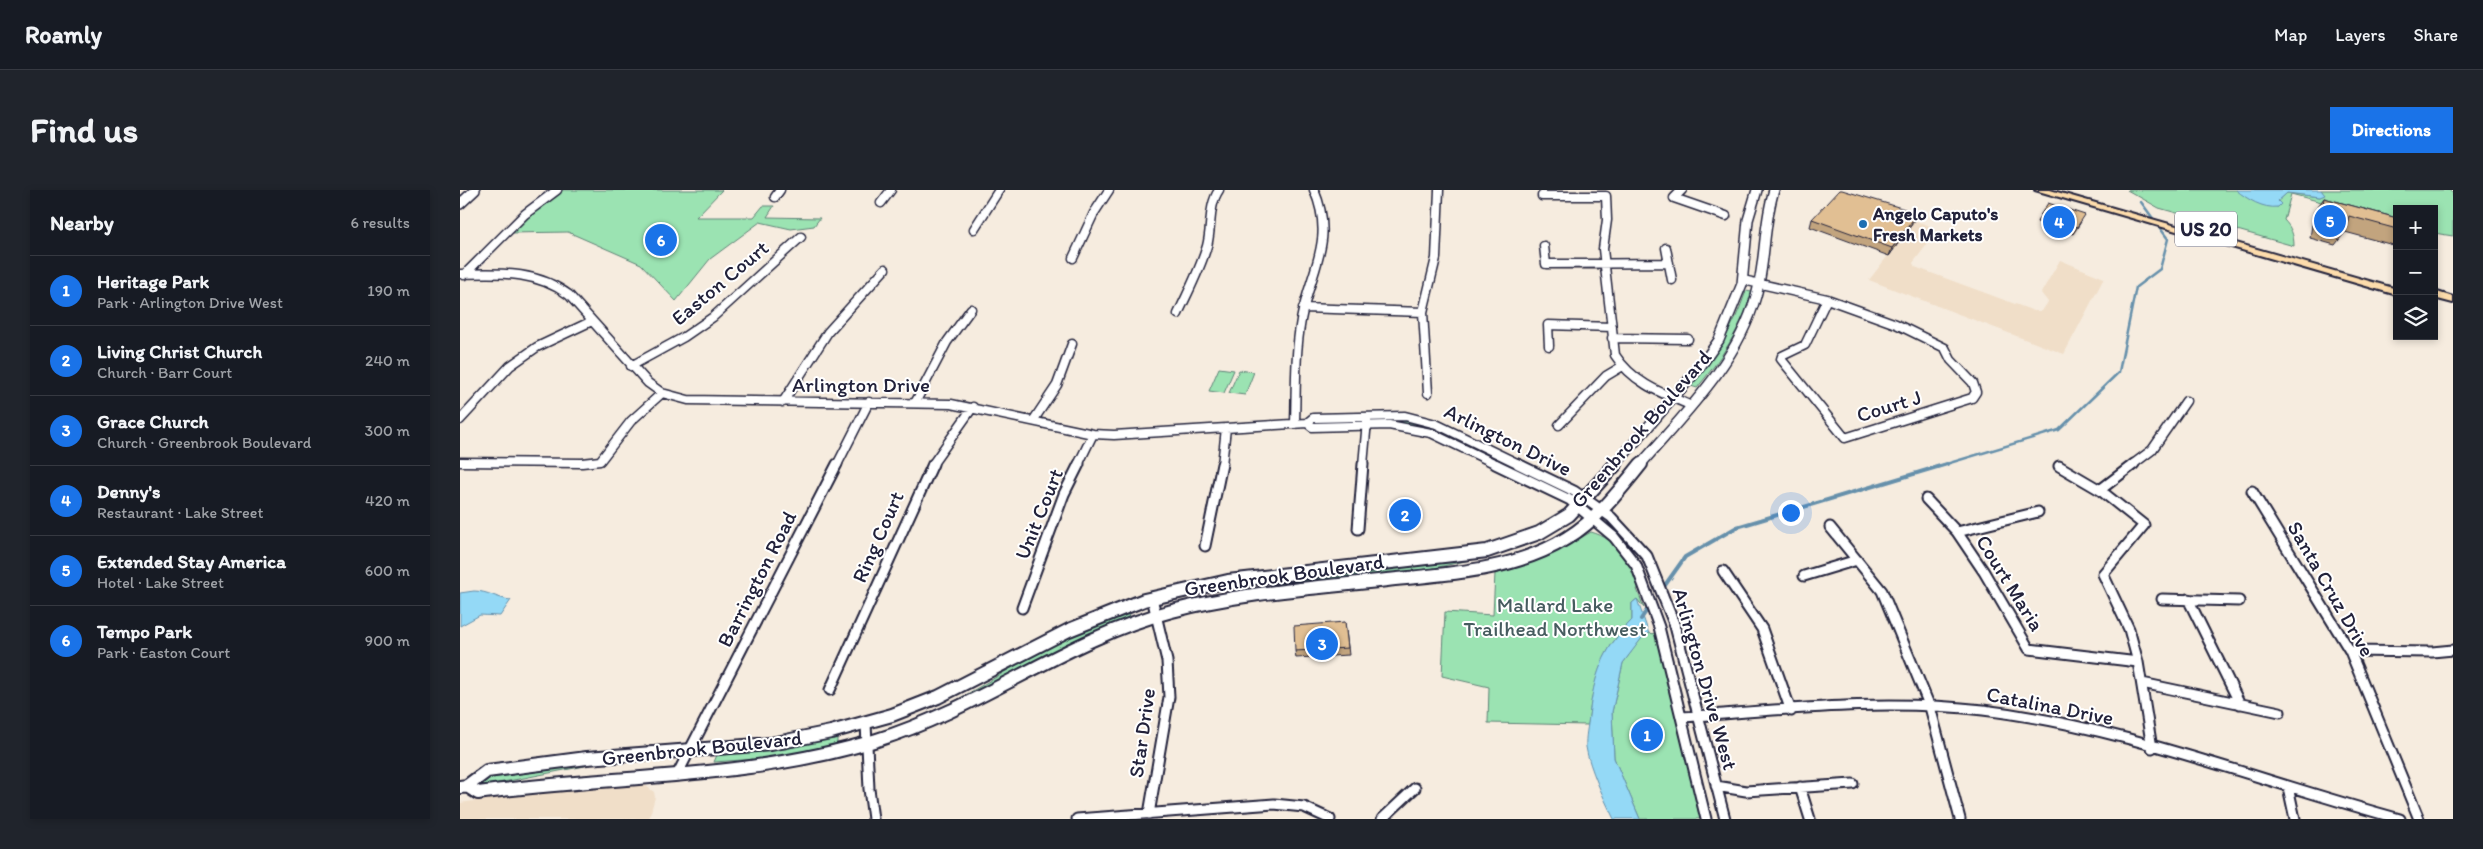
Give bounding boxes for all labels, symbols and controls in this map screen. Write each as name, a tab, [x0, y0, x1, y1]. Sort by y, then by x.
text: Roamly	[25, 20, 102, 49]
text: Map	[2274, 24, 2307, 46]
text: Layers	[2335, 24, 2385, 46]
text: Share	[2413, 24, 2458, 46]
button: Directions	[2330, 107, 2453, 153]
text: Find us	[30, 109, 138, 151]
pin: 5	[2314, 202, 2346, 240]
place label: Angelo Caputo's Fresh Markets	[1872, 203, 1998, 246]
pin: 4	[2043, 203, 2075, 241]
map controls	[2393, 205, 2438, 340]
button: +	[2393, 205, 2438, 250]
text: Nearby	[50, 210, 114, 235]
road number: US 20	[2175, 212, 2237, 246]
text: 6 results	[350, 213, 410, 232]
marker: Angelo Caputo's Fresh Markets	[1857, 218, 1869, 230]
pin: 6	[645, 221, 677, 259]
street label: Easton Court	[666, 235, 773, 330]
button: −	[2393, 250, 2438, 295]
text: Heritage Park	[97, 270, 209, 293]
text: 1	[62, 281, 70, 300]
text: 190 m	[367, 281, 410, 300]
text: Park · Arlington Drive West	[97, 293, 283, 312]
button: layers	[2393, 295, 2438, 340]
text: Living Christ Church	[97, 340, 262, 363]
street label: Greenbrook Boulevard	[1565, 344, 1717, 513]
text: 2	[62, 351, 70, 370]
text: 240 m	[365, 351, 410, 370]
text: Church · Barr Court	[97, 363, 232, 382]
street label: Arlington Drive	[792, 372, 930, 397]
street label: Court J	[1853, 384, 1924, 427]
street label: Arlington Drive	[1441, 398, 1576, 481]
text: Grace Church	[97, 410, 209, 433]
text: 3	[62, 421, 70, 440]
text: 300 m	[365, 421, 410, 440]
text: Church · Greenbrook Boulevard	[97, 433, 311, 452]
street label: Unit Court	[1009, 465, 1068, 563]
text: Denny's	[97, 480, 161, 503]
street label: Ring Court	[846, 487, 909, 586]
text: 4	[61, 491, 71, 510]
text: 420 m	[365, 491, 410, 510]
pin: 2	[1389, 496, 1421, 534]
your location	[1778, 500, 1804, 526]
text: Restaurant · Lake Street	[97, 503, 263, 522]
street label: Barrington Road	[712, 506, 802, 651]
street label: Santa Cruz Drive	[2283, 517, 2380, 661]
street label: Court Maria	[1971, 530, 2050, 635]
street label: Greenbrook Boulevard	[1182, 548, 1386, 601]
text: Extended Stay America	[97, 550, 286, 573]
text: 5	[62, 561, 70, 580]
text: 600 m	[365, 561, 410, 580]
text: Hotel · Lake Street	[97, 573, 224, 592]
street label: Arlington Drive West	[1668, 585, 1743, 773]
park label: Mallard Lake Trailhead Northwest	[1463, 592, 1647, 641]
text: Tempo Park	[97, 620, 192, 643]
pin: 3	[1306, 625, 1338, 663]
text: 6	[62, 631, 70, 650]
text: 900 m	[365, 631, 410, 650]
text: Park · Easton Court	[97, 643, 230, 662]
street label: Catalina Drive	[1984, 681, 2116, 730]
street label: Star Drive	[1123, 687, 1160, 779]
pin: 1	[1631, 716, 1663, 754]
street label: Greenbrook Boulevard	[600, 724, 804, 770]

